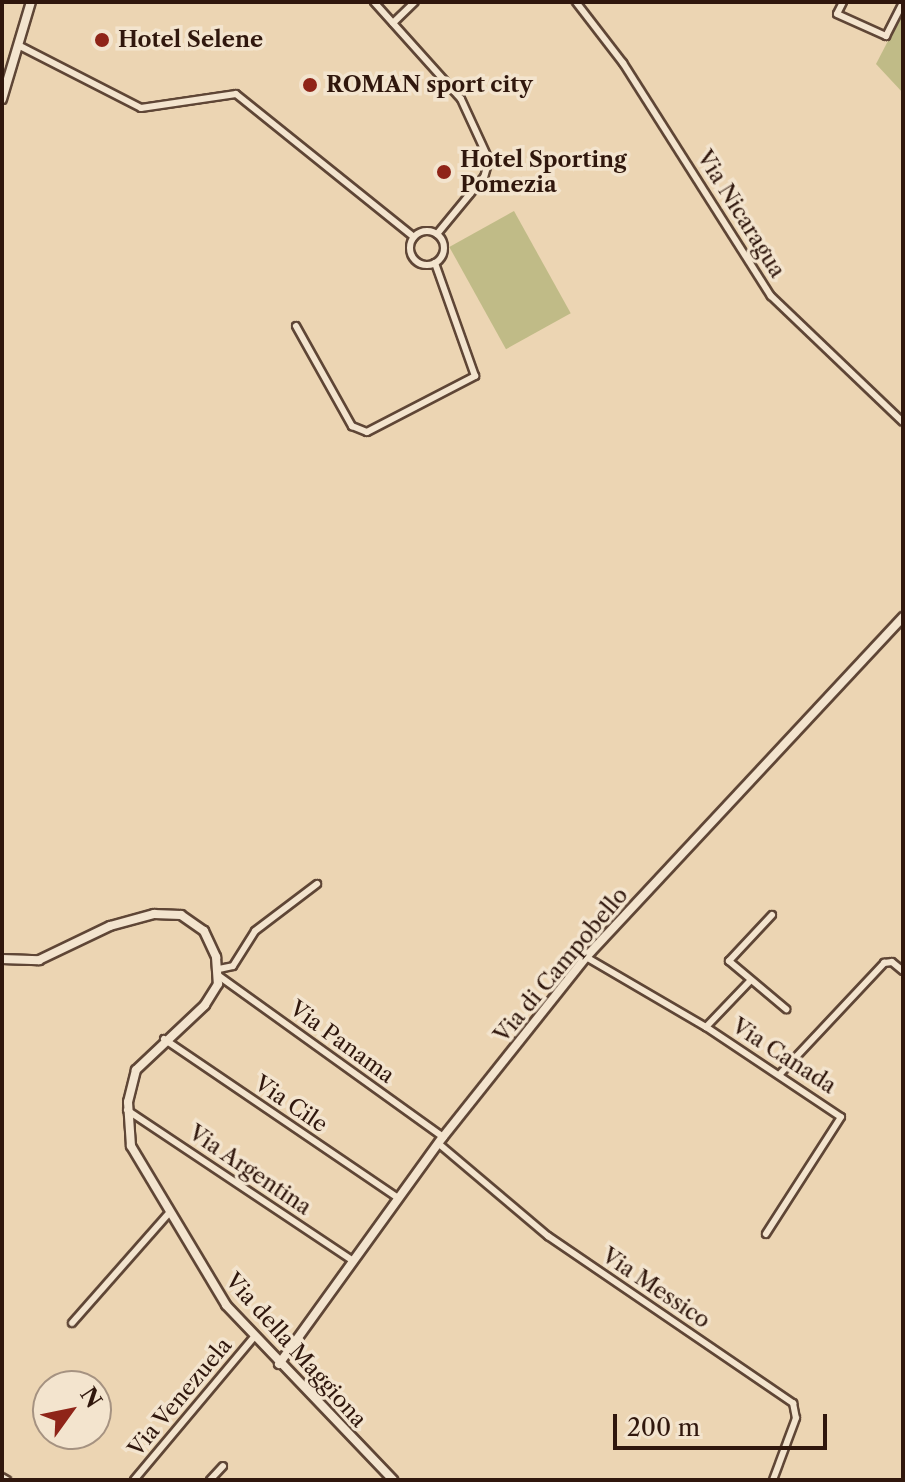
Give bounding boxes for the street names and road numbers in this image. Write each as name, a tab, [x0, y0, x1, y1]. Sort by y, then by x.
street label: Via Nicaragua	[691, 145, 791, 283]
street label: Via di Campobello	[488, 882, 634, 1048]
street label: Via Panama	[284, 995, 400, 1089]
street label: Via Canada	[727, 1013, 841, 1099]
street label: Via Cile	[249, 1070, 333, 1138]
street label: Via Argentina	[183, 1119, 317, 1221]
street label: Via Messico	[597, 1242, 715, 1334]
street label: Via della Maggiona	[220, 1267, 372, 1433]
street label: Via Venezuela	[122, 1332, 238, 1462]

